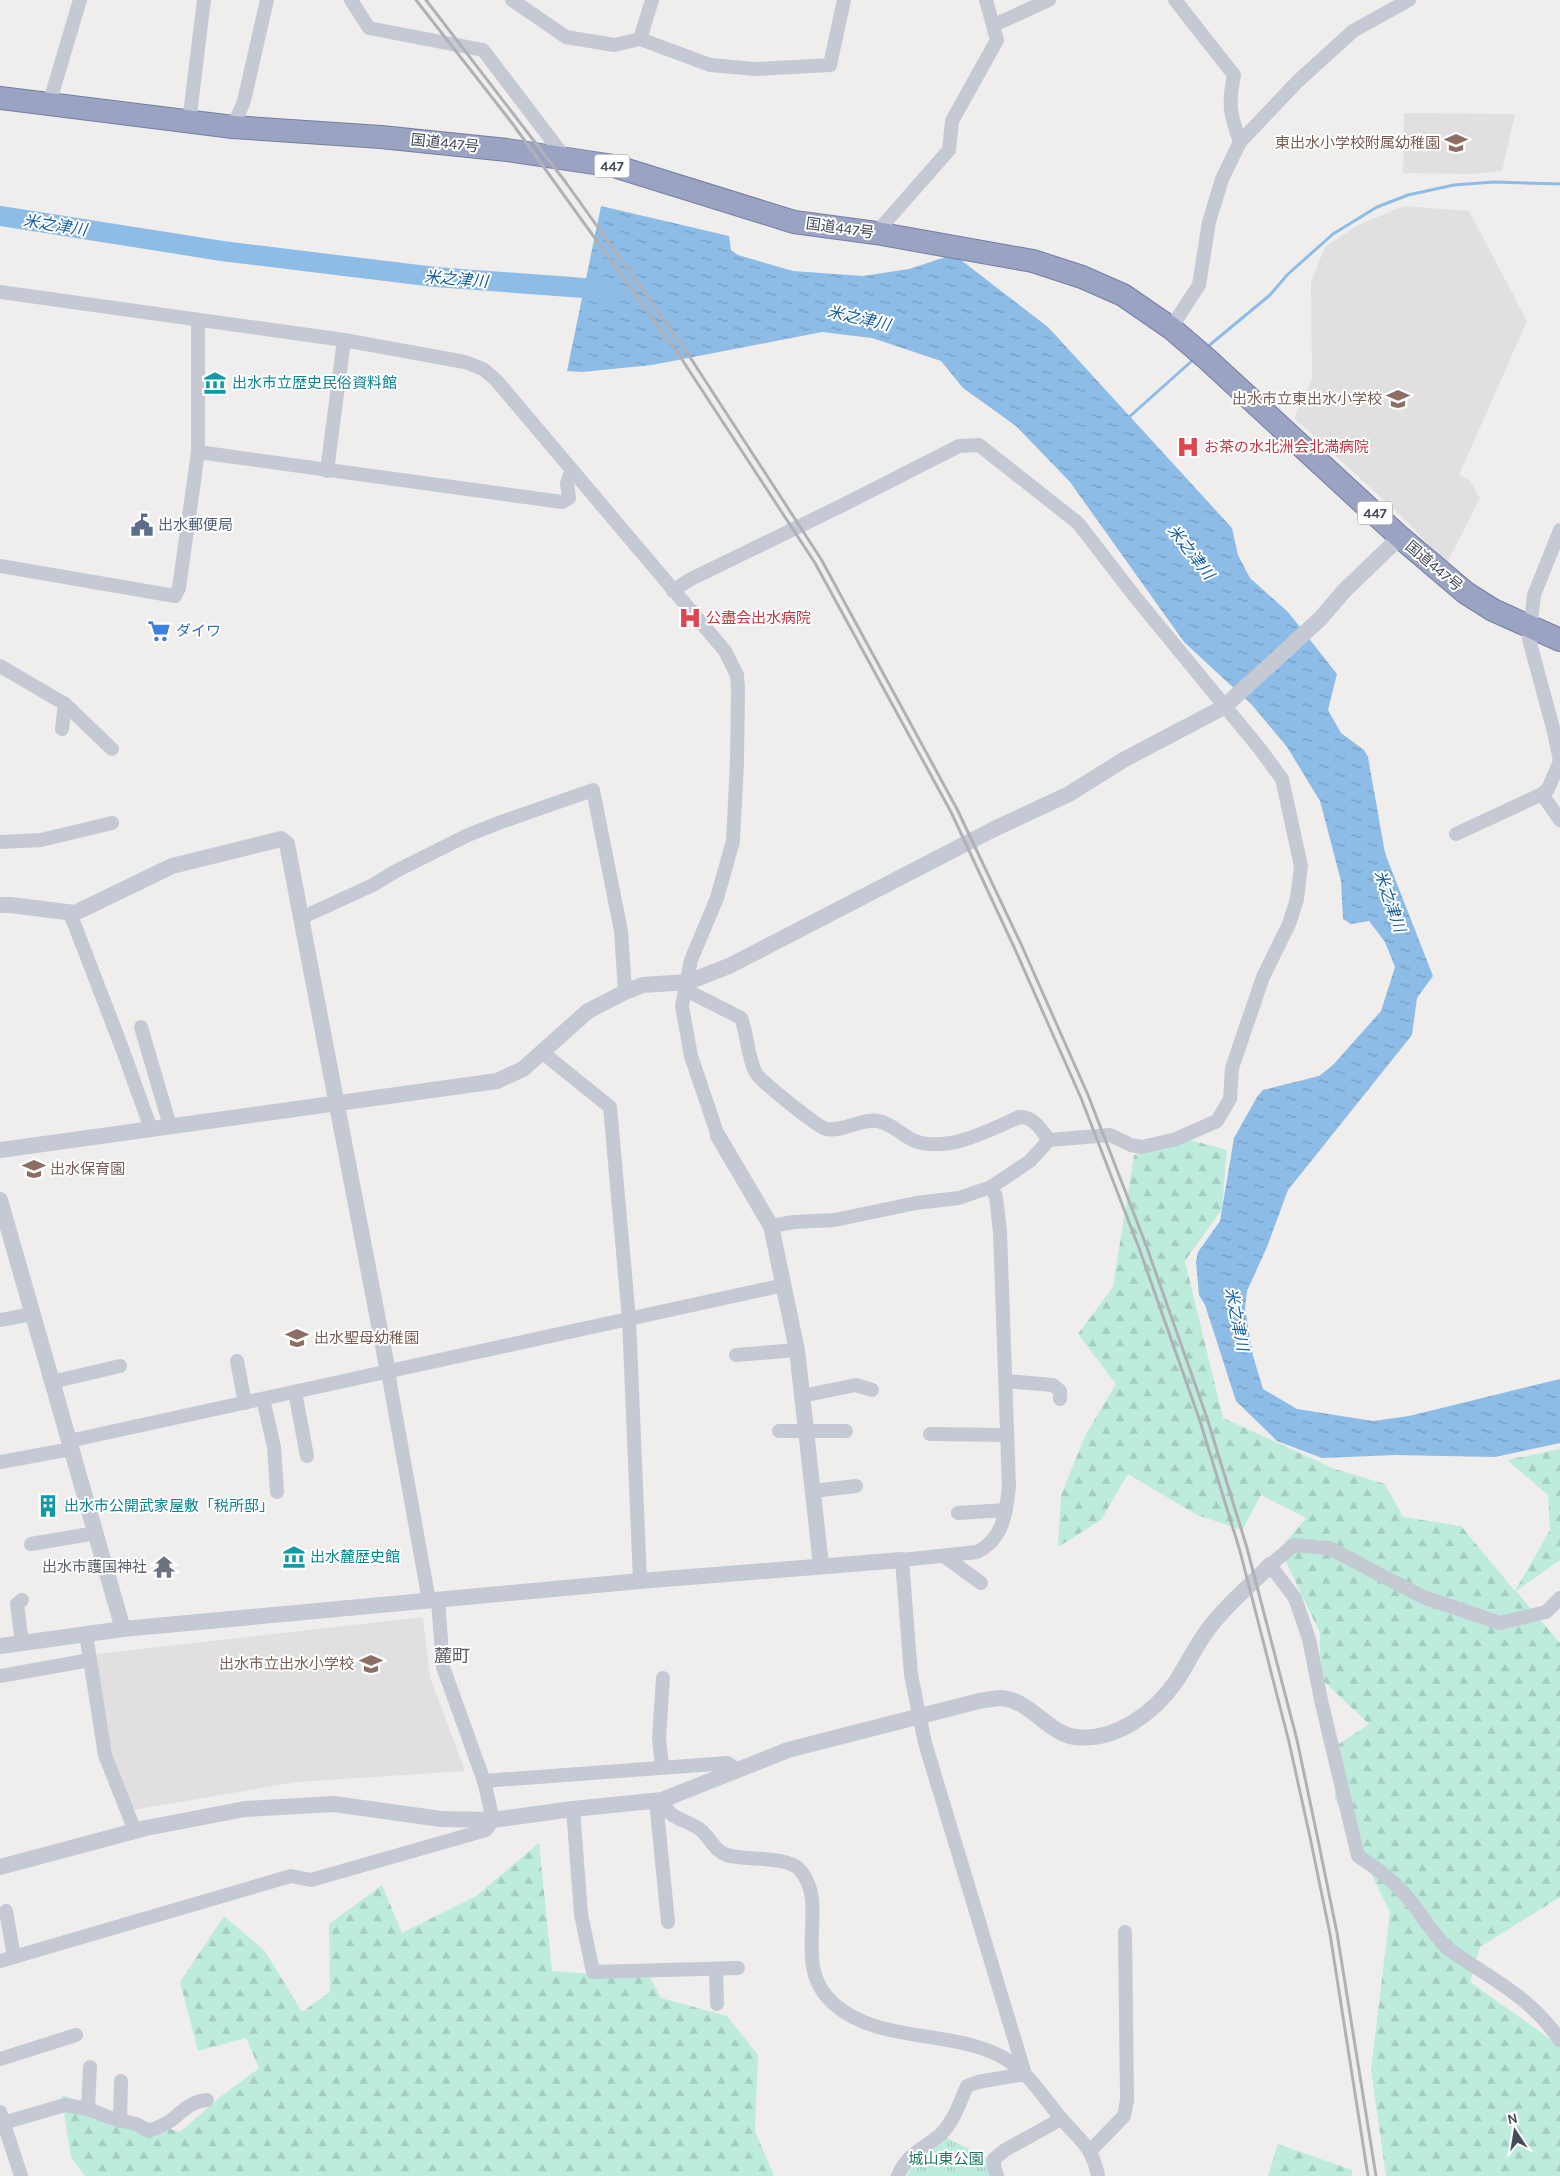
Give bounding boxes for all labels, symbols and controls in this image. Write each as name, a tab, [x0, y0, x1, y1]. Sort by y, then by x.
street label: 国道447号	[410, 130, 480, 156]
school or university icon: 東出水小学校附属幼稚園	[1443, 130, 1469, 156]
place label: 東出水小学校附属幼稚園	[1275, 134, 1440, 152]
road number: 447	[594, 154, 630, 178]
water label: 米之津川	[22, 211, 90, 240]
street label: 国道447号	[805, 214, 875, 242]
water label: 米之津川	[423, 267, 491, 291]
water label: 米之津川	[826, 302, 894, 335]
museum icon: 出水市立歴史民俗資料館	[202, 370, 228, 396]
place label: 出水市立歴史民俗資料館	[232, 374, 397, 392]
school or university icon: 出水市立東出水小学校	[1385, 386, 1411, 412]
place label: 出水市立東出水小学校	[1232, 390, 1382, 408]
hospital icon: お茶の水北洲会北満病院	[1175, 434, 1201, 460]
place label: お茶の水北洲会北満病院	[1204, 438, 1369, 456]
road number: 447	[1358, 502, 1392, 524]
public building icon: 出水郵便局	[129, 512, 155, 538]
place label: 出水郵便局	[158, 516, 233, 534]
water label: 米之津川	[1164, 521, 1219, 585]
street label: 国道447号	[1402, 537, 1466, 595]
hospital icon: 公盡会出水病院	[677, 605, 703, 631]
place label: 公盡会出水病院	[706, 609, 811, 627]
supermarket icon: ダイワ	[146, 618, 172, 644]
place label: ダイワ	[176, 622, 221, 640]
water label: 米之津川	[1371, 868, 1410, 936]
school or university icon: 出水保育園	[21, 1156, 47, 1182]
place label: 出水保育園	[50, 1160, 125, 1178]
water label: 米之津川	[1222, 1286, 1253, 1354]
school or university icon: 出水聖母幼稚園	[284, 1325, 310, 1351]
place label: 出水聖母幼稚園	[314, 1329, 419, 1347]
building icon: 出水市公開武家屋敷「税所邸」	[35, 1493, 61, 1519]
place label: 出水市公開武家屋敷「税所邸」	[64, 1497, 274, 1515]
museum icon: 出水麓歴史館	[281, 1544, 307, 1570]
place label: 出水麓歴史館	[310, 1548, 400, 1566]
temple icon: 出水市護国神社	[151, 1554, 177, 1580]
place label: 出水市護国神社	[42, 1558, 147, 1576]
district label: 麓町	[434, 1645, 470, 1667]
school or university icon: 出水市立出水小学校	[358, 1651, 384, 1677]
place label: 出水市立出水小学校	[219, 1655, 354, 1673]
north arrow	[1490, 2106, 1540, 2156]
text: N	[1506, 2109, 1519, 2128]
park label: 城山東公園	[908, 2150, 984, 2168]

